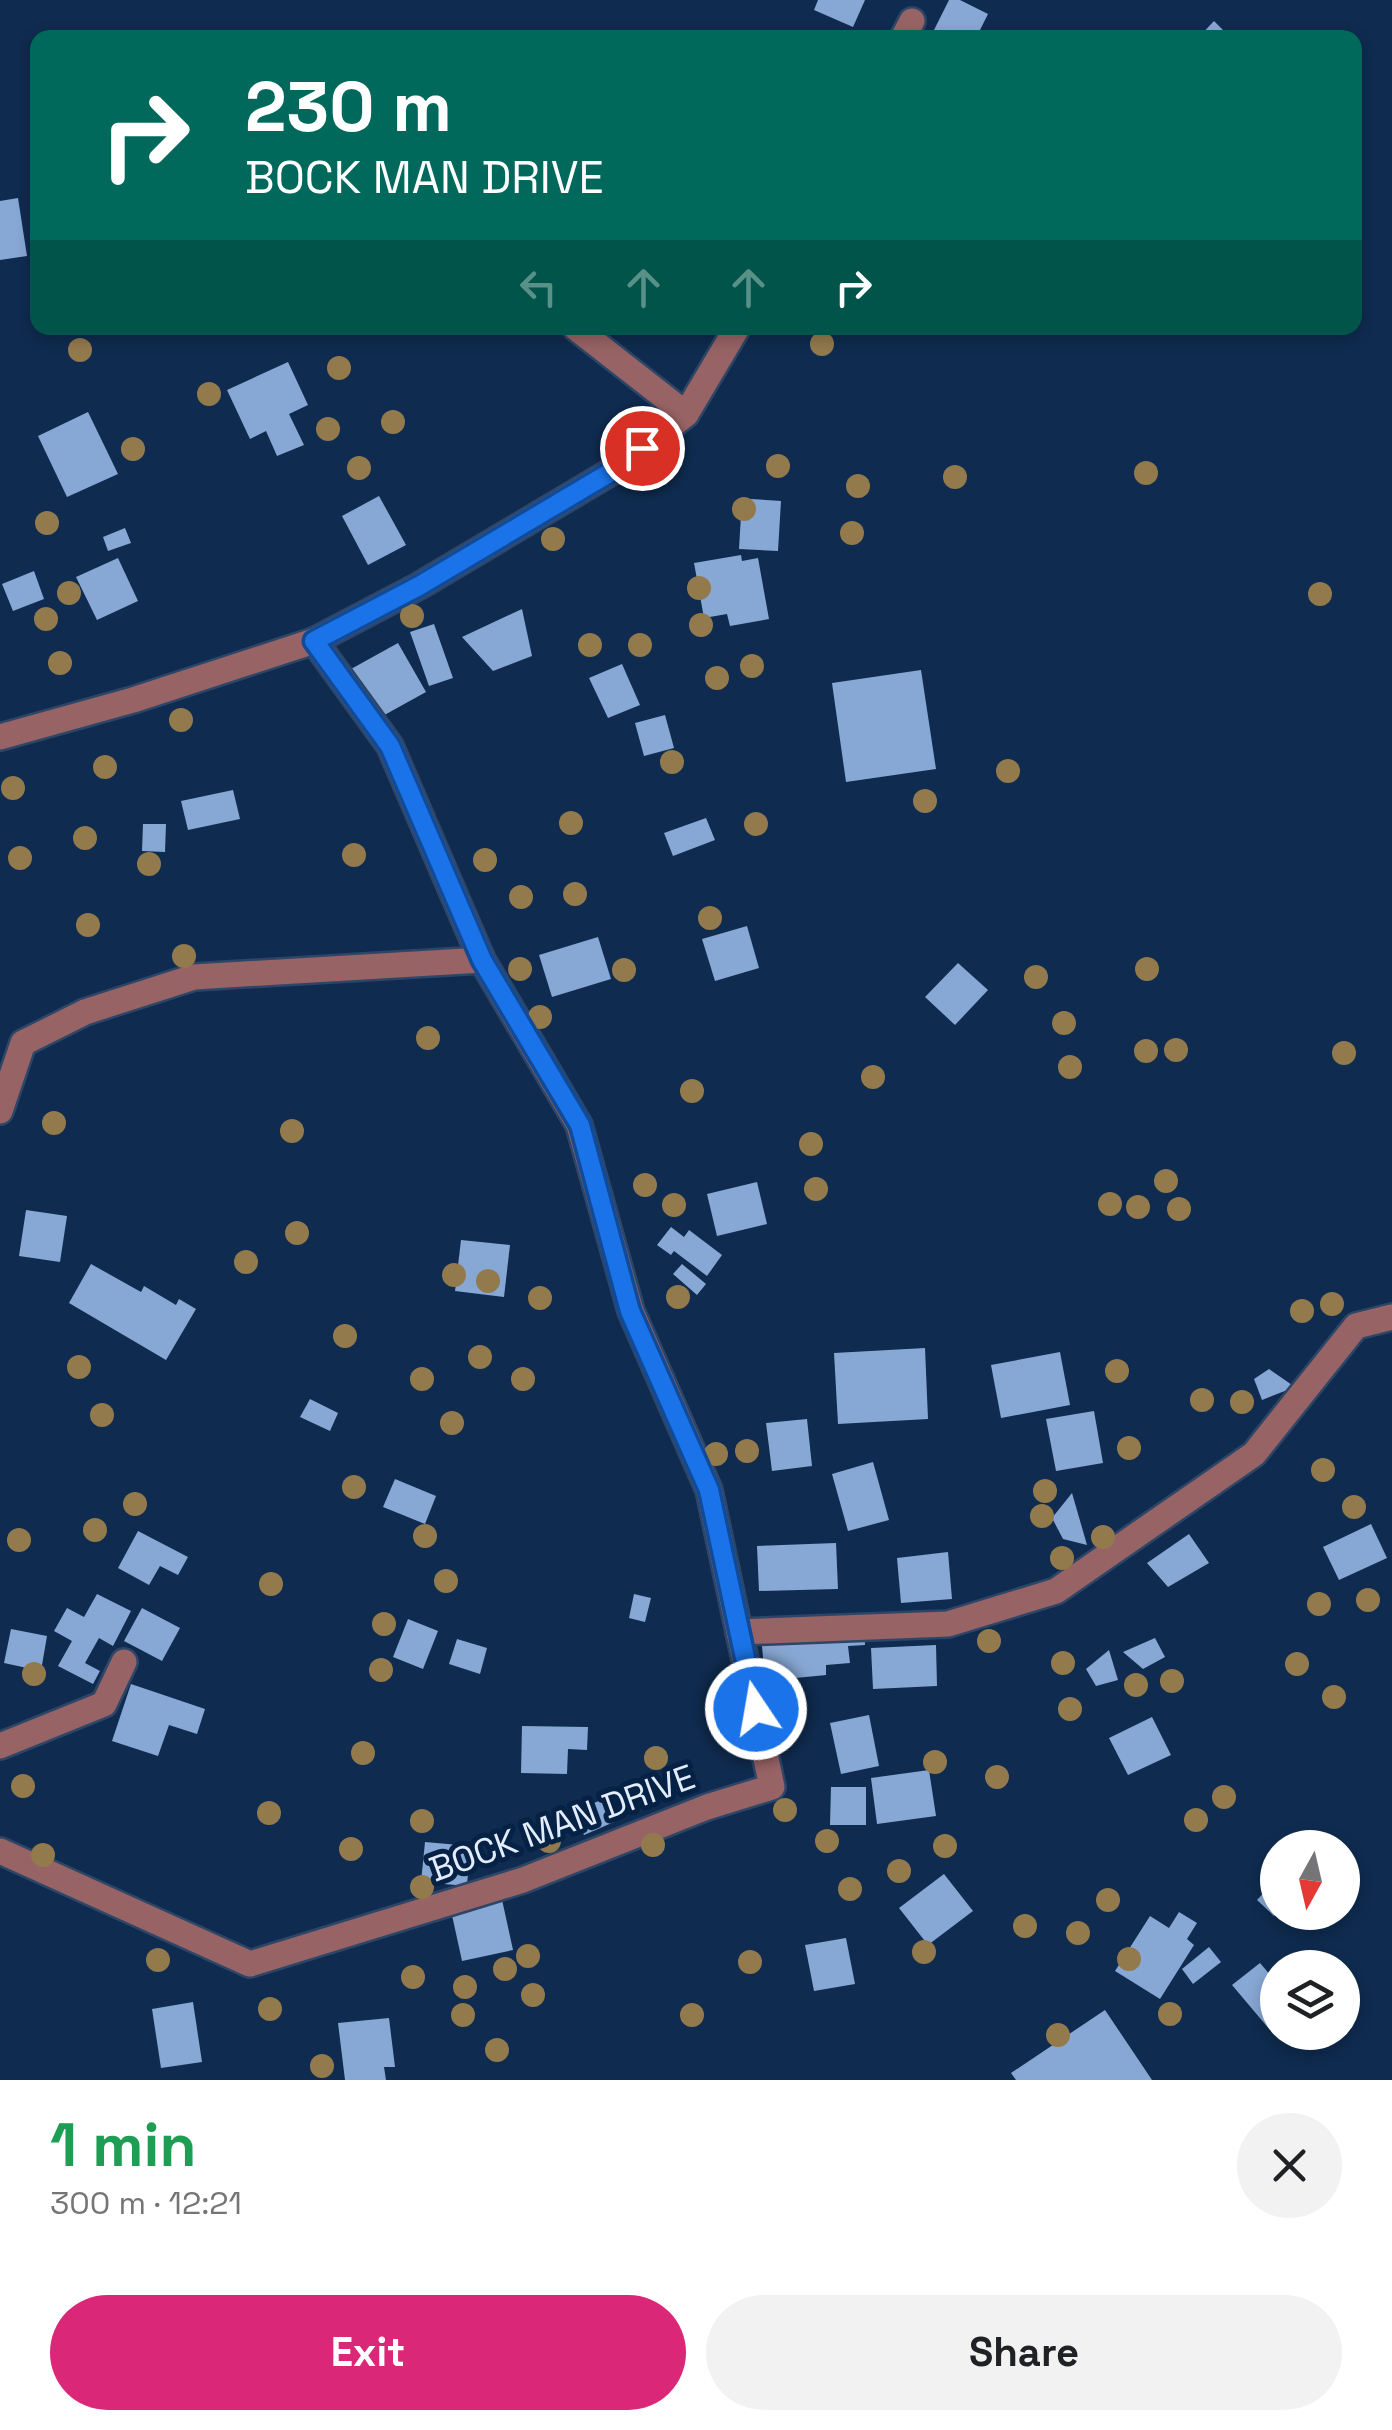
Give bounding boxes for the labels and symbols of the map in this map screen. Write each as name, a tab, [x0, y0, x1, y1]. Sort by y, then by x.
pin	[600, 406, 685, 491]
position arrow	[704, 1657, 808, 1761]
street label: BOCK MAN DRIVE	[423, 1755, 701, 1891]
north arrow	[1260, 1830, 1360, 1930]

